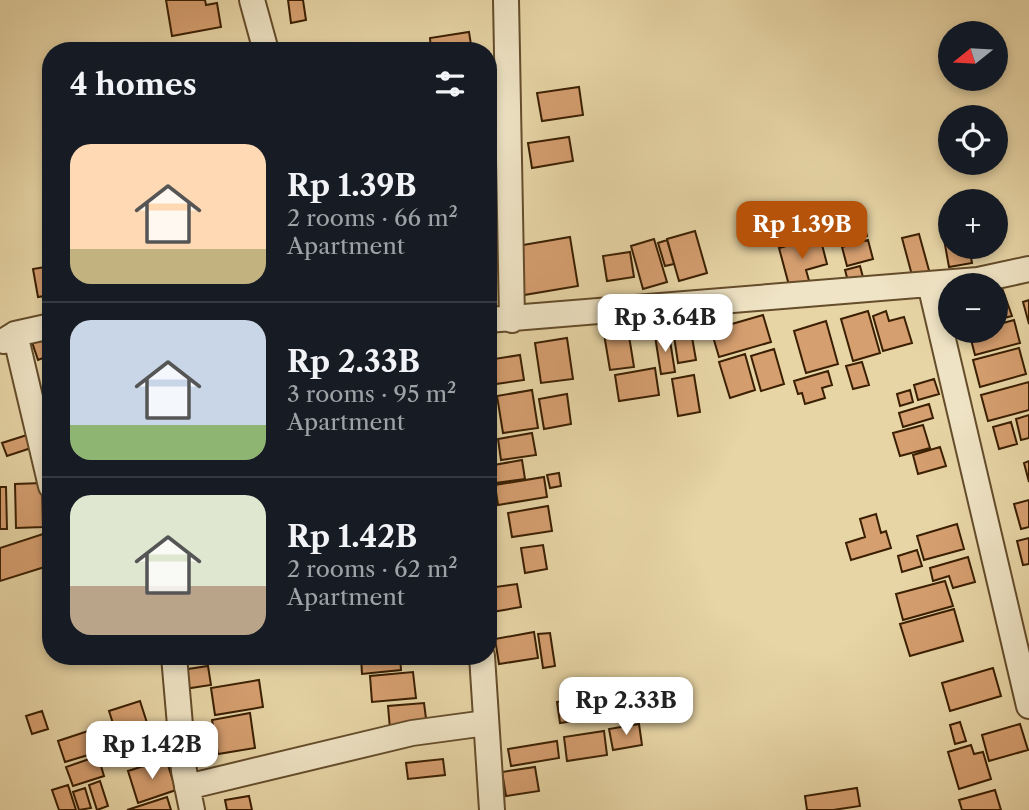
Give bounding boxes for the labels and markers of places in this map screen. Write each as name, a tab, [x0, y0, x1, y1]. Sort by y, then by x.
pin: Rp 1.39B	[730, 202, 874, 261]
pin: Rp 3.64B	[593, 294, 737, 354]
pin: Rp 2.33B	[554, 678, 698, 737]
pin: Rp 1.42B	[80, 722, 224, 781]

